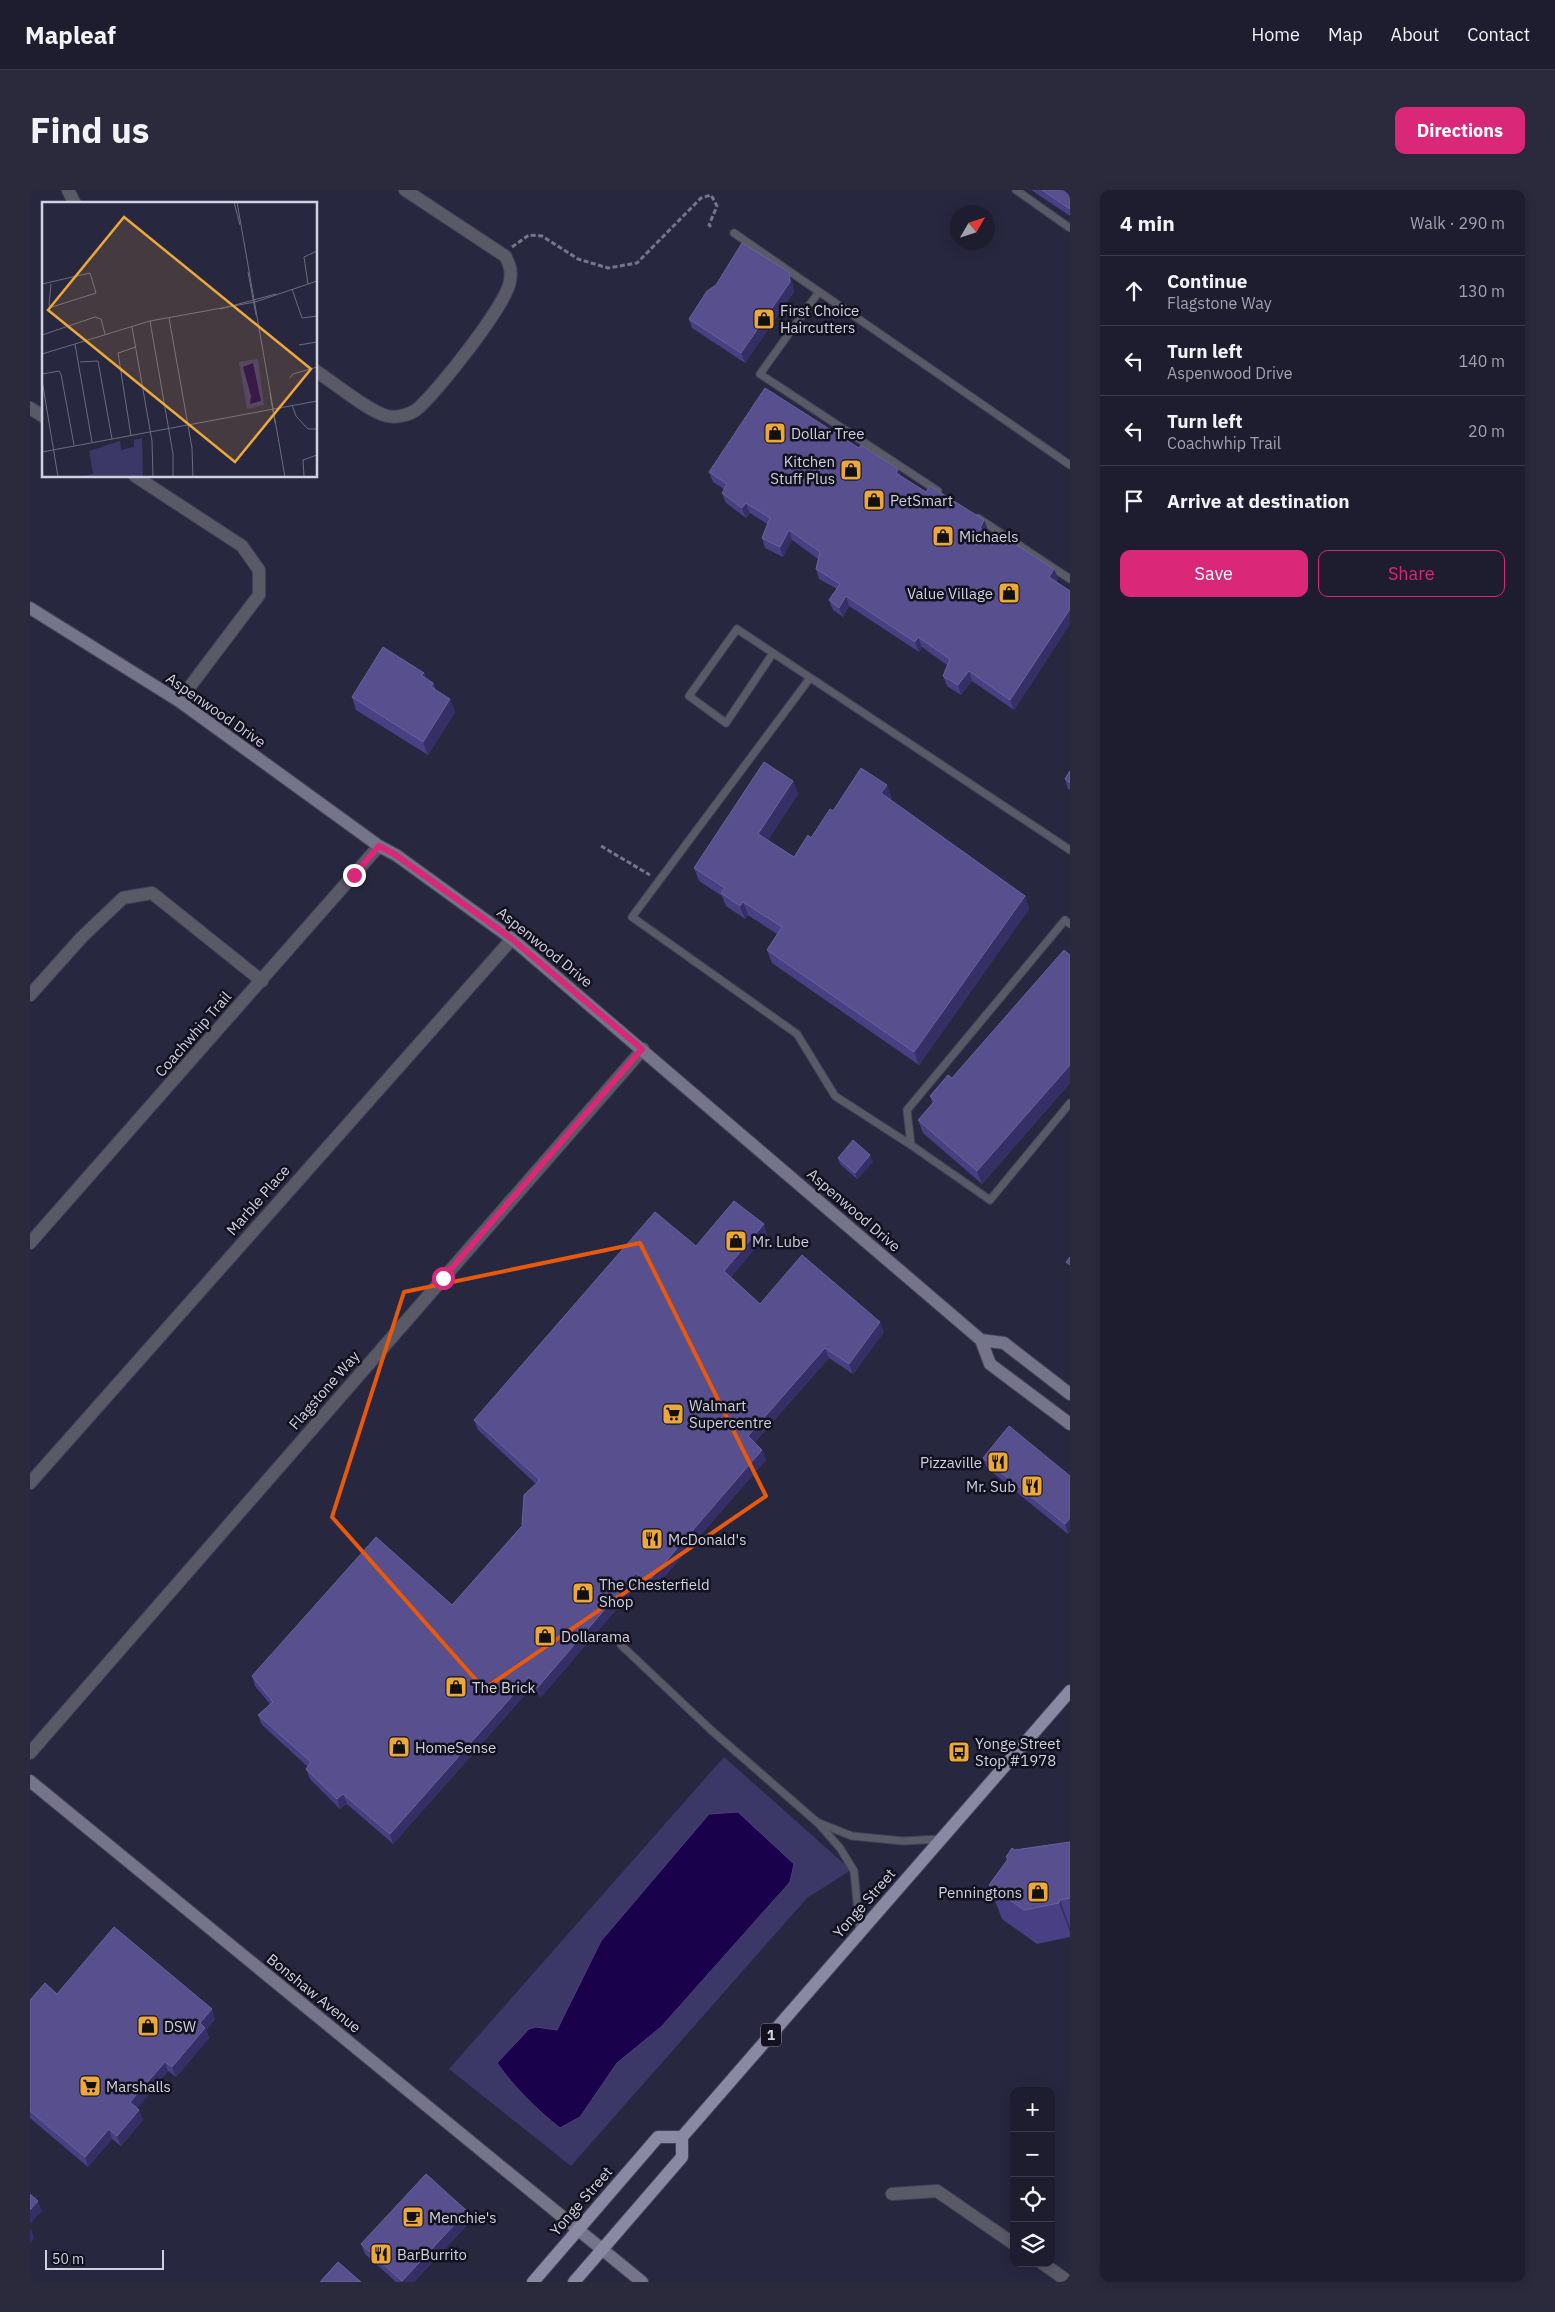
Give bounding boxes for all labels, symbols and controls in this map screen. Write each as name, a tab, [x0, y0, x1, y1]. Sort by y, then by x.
text: Mapleaf	[25, 19, 116, 51]
text: Home	[1252, 23, 1300, 46]
text: Map	[1328, 23, 1363, 46]
text: About	[1391, 23, 1439, 46]
text: Contact	[1467, 23, 1530, 46]
text: Find us	[30, 107, 149, 153]
button: Directions	[1395, 107, 1525, 154]
inset map	[42, 202, 318, 478]
north arrow	[950, 205, 995, 250]
text: 4 min	[1120, 209, 1175, 237]
text: Walk · 290 m	[1410, 213, 1505, 233]
text: Continue	[1167, 269, 1247, 293]
icon: ahead	[1120, 277, 1148, 305]
text: 130 m	[1458, 281, 1505, 301]
text: Flagstone Way	[1167, 293, 1272, 313]
place label: First Choice Haircutters	[780, 301, 859, 337]
shop icon: First Choice Haircutters	[752, 307, 776, 331]
text: Turn left	[1167, 339, 1243, 363]
icon: left	[1120, 347, 1148, 375]
text: 140 m	[1458, 351, 1505, 371]
text: Aspenwood Drive	[1167, 363, 1292, 383]
text: Turn left	[1167, 409, 1243, 433]
icon: left	[1120, 417, 1148, 445]
shop icon: Dollar Tree	[763, 421, 787, 445]
text: 20 m	[1468, 421, 1505, 441]
place label: Dollar Tree	[791, 424, 864, 443]
text: Coachwhip Trail	[1167, 433, 1281, 453]
place label: Kitchen Stuff Plus	[770, 452, 835, 488]
shop icon: Kitchen Stuff Plus	[839, 458, 863, 482]
icon: arrive	[1120, 487, 1148, 515]
shop icon: PetSmart	[862, 488, 886, 512]
text: Arrive at destination	[1167, 489, 1350, 513]
place label: PetSmart	[890, 491, 953, 510]
shop icon: Michaels	[931, 524, 955, 548]
place label: Michaels	[959, 527, 1019, 546]
button: Save	[1120, 550, 1308, 597]
button: Share	[1318, 550, 1505, 597]
shop icon: Value Village	[997, 581, 1021, 605]
place label: Value Village	[907, 584, 993, 603]
street label: Aspenwood Drive	[162, 668, 270, 752]
route end	[343, 864, 366, 887]
street label: Aspenwood Drive	[493, 903, 597, 991]
street label: Coachwhip Trail	[151, 987, 235, 1081]
street label: Marble Place	[222, 1161, 294, 1239]
street label: Aspenwood Drive	[803, 1164, 905, 1256]
shop icon: Mr. Lube	[724, 1229, 748, 1253]
place label: Mr. Lube	[752, 1232, 809, 1251]
route start	[432, 1267, 455, 1290]
street label: Flagstone Way	[285, 1346, 364, 1433]
place label: Walmart Supercentre	[689, 1396, 772, 1432]
supermarket icon: Walmart Supercentre	[661, 1402, 685, 1426]
restaurant icon: Pizzaville	[986, 1450, 1010, 1474]
place label: Pizzaville	[920, 1453, 982, 1472]
restaurant icon: Mr. Sub	[1020, 1474, 1044, 1498]
place label: Mr. Sub	[966, 1477, 1016, 1496]
restaurant icon: McDonald's	[640, 1527, 664, 1551]
place label: McDonald's	[668, 1530, 746, 1549]
place label: The Chesterfield Shop	[599, 1575, 710, 1611]
shop icon: The Chesterfield Shop	[571, 1581, 595, 1605]
shop icon: Dollarama	[533, 1624, 557, 1648]
place label: Dollarama	[561, 1627, 630, 1646]
shop icon: The Brick	[444, 1675, 468, 1699]
place label: The Brick	[472, 1678, 535, 1697]
place label: Yonge Street Stop #1978	[975, 1734, 1061, 1770]
shop icon: HomeSense	[387, 1735, 411, 1759]
place label: HomeSense	[415, 1738, 496, 1757]
bus stop icon: Yonge Street Stop #1978	[947, 1740, 971, 1764]
street label: Yonge Street	[829, 1864, 899, 1942]
shop icon: Penningtons	[1026, 1880, 1050, 1904]
place label: Penningtons	[938, 1883, 1022, 1902]
street label: Bonshaw Avenue	[263, 1949, 365, 2037]
shop icon: DSW	[136, 2014, 160, 2038]
place label: DSW	[164, 2017, 197, 2036]
road number: 1	[761, 2024, 781, 2046]
supermarket icon: Marshalls	[78, 2074, 102, 2098]
place label: Marshalls	[106, 2077, 171, 2096]
map controls	[1010, 2087, 1055, 2267]
button: +	[1010, 2087, 1055, 2132]
button: −	[1010, 2132, 1055, 2177]
street label: Yonge Street	[546, 2162, 616, 2240]
button: locate	[1010, 2177, 1055, 2222]
cafe icon: Menchie's	[401, 2205, 425, 2229]
place label: Menchie's	[429, 2208, 497, 2227]
button: layers	[1010, 2222, 1055, 2267]
restaurant icon: BarBurrito	[369, 2242, 393, 2266]
place label: BarBurrito	[397, 2245, 467, 2264]
scale bar	[45, 2247, 164, 2270]
text: 50 m	[52, 2250, 84, 2268]

